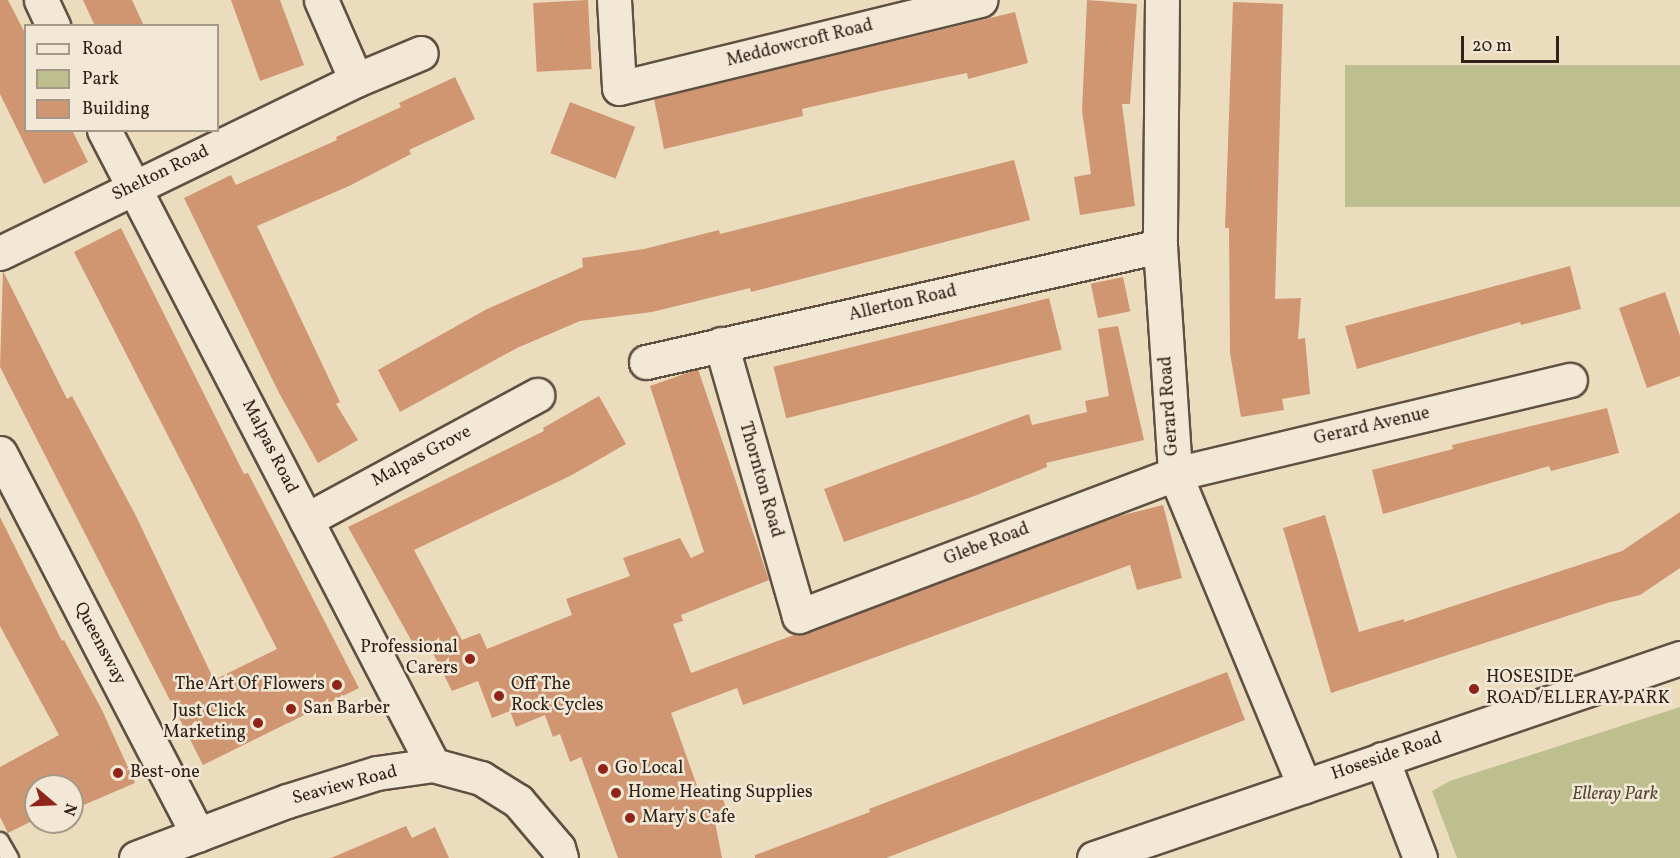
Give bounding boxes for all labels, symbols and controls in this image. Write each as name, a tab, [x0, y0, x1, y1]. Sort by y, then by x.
street label: Meddowcroft Road	[725, 15, 875, 73]
legend	[24, 24, 219, 132]
scale bar	[1464, 24, 1562, 62]
text: 20 m	[1472, 34, 1512, 59]
text: Road	[82, 37, 123, 62]
text: Park	[82, 67, 119, 92]
text: Building	[82, 97, 150, 122]
street label: Shelton Road	[109, 141, 213, 207]
street label: Allerton Road	[847, 281, 959, 327]
street label: Gerard Road	[1156, 355, 1184, 457]
street label: Malpas Road	[236, 397, 302, 497]
street label: Gerard Avenue	[1312, 403, 1432, 451]
street label: Thornton Road	[733, 420, 787, 540]
street label: Malpas Grove	[369, 422, 475, 492]
street label: Glebe Road	[941, 519, 1033, 571]
street label: Queensway	[68, 599, 130, 689]
place label: Professional Carers	[360, 638, 458, 680]
marker: Professional Carers	[463, 652, 477, 666]
place label: HOSESIDE ROAD/ELLERAY PARK	[1486, 668, 1671, 710]
place label: The Art Of Flowers	[177, 674, 325, 696]
place label: Off The Rock Cycles	[511, 675, 603, 718]
marker: The Art Of Flowers	[330, 678, 344, 692]
marker: HOSESIDE ROAD/ELLERAY PARK	[1467, 682, 1481, 696]
marker: Off The Rock Cycles	[492, 689, 506, 703]
place label: San Barber	[303, 698, 390, 720]
place label: Just Click Marketing	[163, 702, 246, 744]
marker: San Barber	[284, 702, 298, 716]
marker: Just Click Marketing	[251, 716, 265, 730]
street label: Hoseside Road	[1329, 728, 1445, 786]
place label: Go Local	[615, 758, 683, 780]
place label: Best-one	[130, 762, 200, 784]
street label: Seaview Road	[290, 762, 400, 810]
marker: Go Local	[596, 762, 610, 776]
marker: Best-one	[111, 766, 125, 780]
north arrow	[24, 774, 84, 834]
place label: Home Heating Supplies	[628, 782, 813, 804]
park label: Elleray Park	[1572, 784, 1658, 806]
marker: Home Heating Supplies	[609, 786, 623, 800]
text: N	[57, 800, 81, 818]
place label: Mary's Cafe	[642, 807, 735, 829]
marker: Mary's Cafe	[623, 811, 637, 825]

